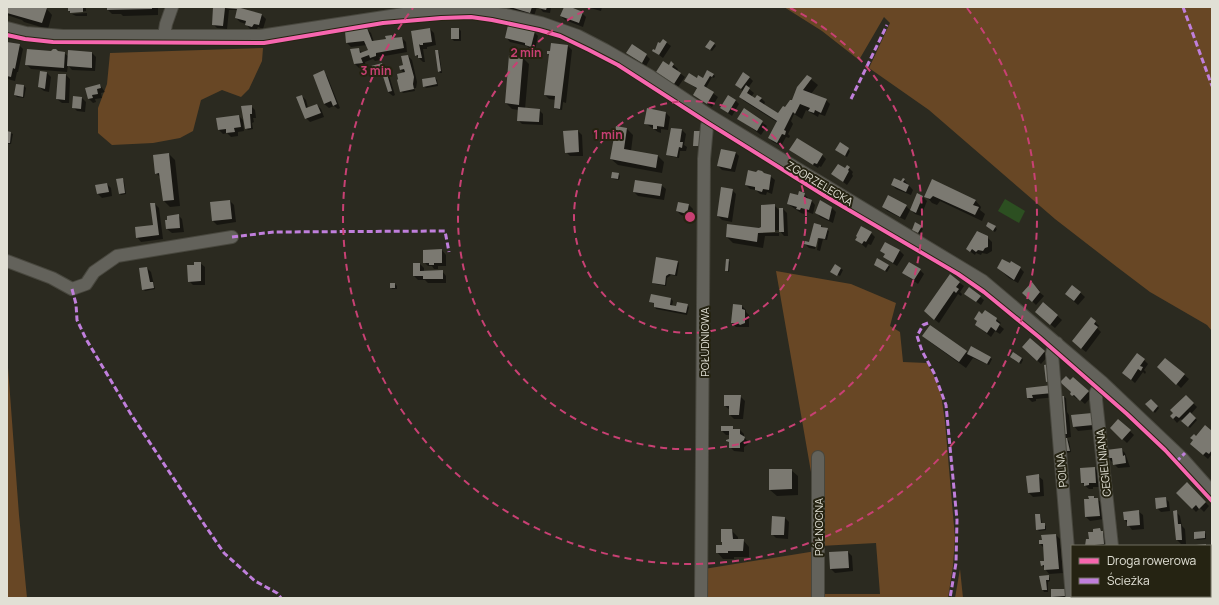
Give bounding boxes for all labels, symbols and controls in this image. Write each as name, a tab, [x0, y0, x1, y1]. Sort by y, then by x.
text: 2 min	[510, 44, 542, 61]
text: 3 min	[360, 62, 392, 79]
text: 1 min	[593, 126, 623, 143]
street label: ZGORZELECKA	[784, 157, 856, 209]
centre of rings	[683, 210, 697, 224]
street label: POŁUDNIOWA	[697, 307, 712, 377]
street label: CEGIELNIANA	[1092, 429, 1114, 497]
street label: POLNA	[1052, 452, 1070, 488]
street label: PÓŁNOCNA	[811, 498, 826, 556]
legend	[1071, 545, 1211, 597]
text: Droga rowerowa	[1107, 552, 1196, 569]
text: Ścieżka	[1107, 572, 1150, 589]

